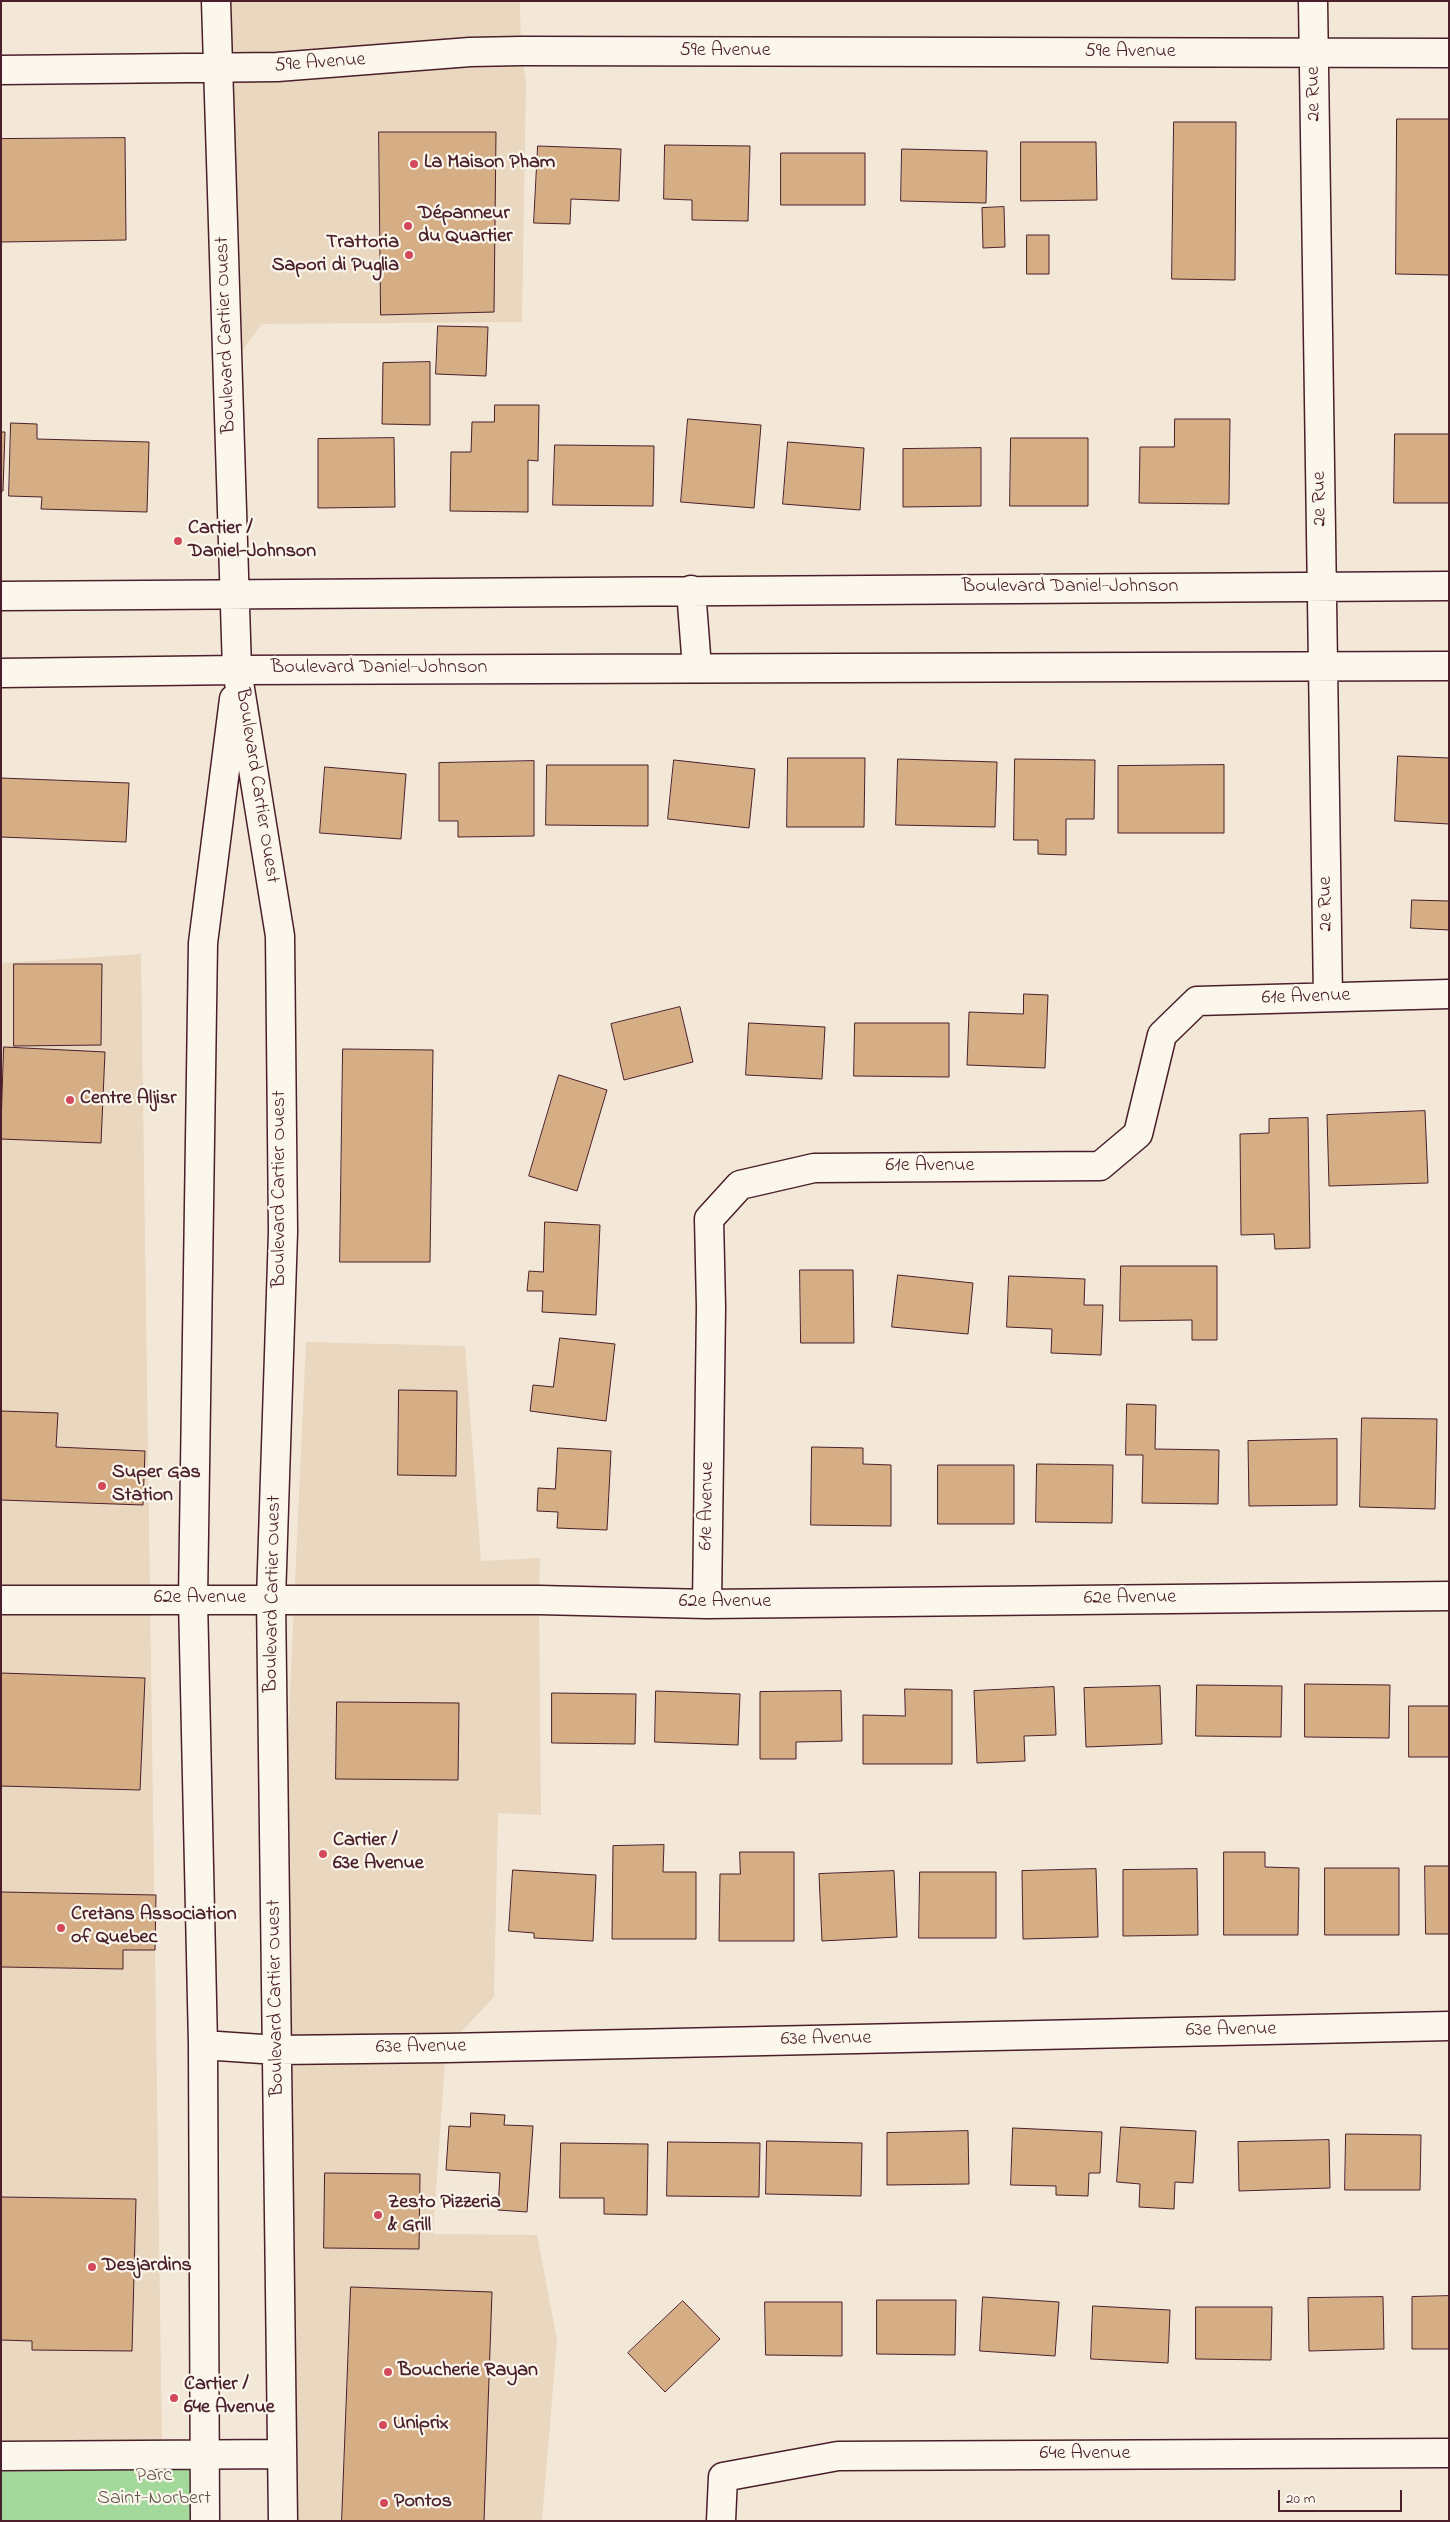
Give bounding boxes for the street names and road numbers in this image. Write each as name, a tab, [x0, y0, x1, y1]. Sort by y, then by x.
street label: 59e Avenue	[679, 40, 771, 64]
street label: 59e Avenue	[1084, 41, 1176, 65]
street label: 59e Avenue	[274, 49, 366, 79]
street label: 2e Rue	[1303, 66, 1327, 122]
street label: Boulevard Cartier Ouest	[212, 236, 242, 434]
street label: 2e Rue	[1309, 471, 1333, 527]
street label: Boulevard Daniel-Johnson	[962, 576, 1178, 600]
street label: Boulevard Daniel-Johnson	[271, 657, 487, 681]
street label: Boulevard Cartier Ouest	[229, 687, 283, 885]
street label: 2e Rue	[1315, 876, 1339, 932]
street label: 61e Avenue	[1261, 984, 1351, 1012]
street label: Boulevard Cartier Ouest	[269, 1090, 293, 1288]
street label: 61e Avenue	[886, 1155, 974, 1179]
street label: 61e Avenue	[695, 1461, 721, 1551]
street label: Boulevard Cartier Ouest	[260, 1495, 288, 1693]
street label: 62e Avenue	[1084, 1586, 1176, 1612]
street label: 62e Avenue	[154, 1587, 246, 1611]
street label: 62e Avenue	[679, 1591, 771, 1615]
street label: Boulevard Cartier Ouest	[263, 1899, 291, 2097]
street label: 63e Avenue	[1185, 2018, 1277, 2044]
street label: 63e Avenue	[780, 2027, 872, 2053]
street label: 63e Avenue	[375, 2035, 467, 2061]
street label: 64e Avenue	[1040, 2443, 1130, 2467]

